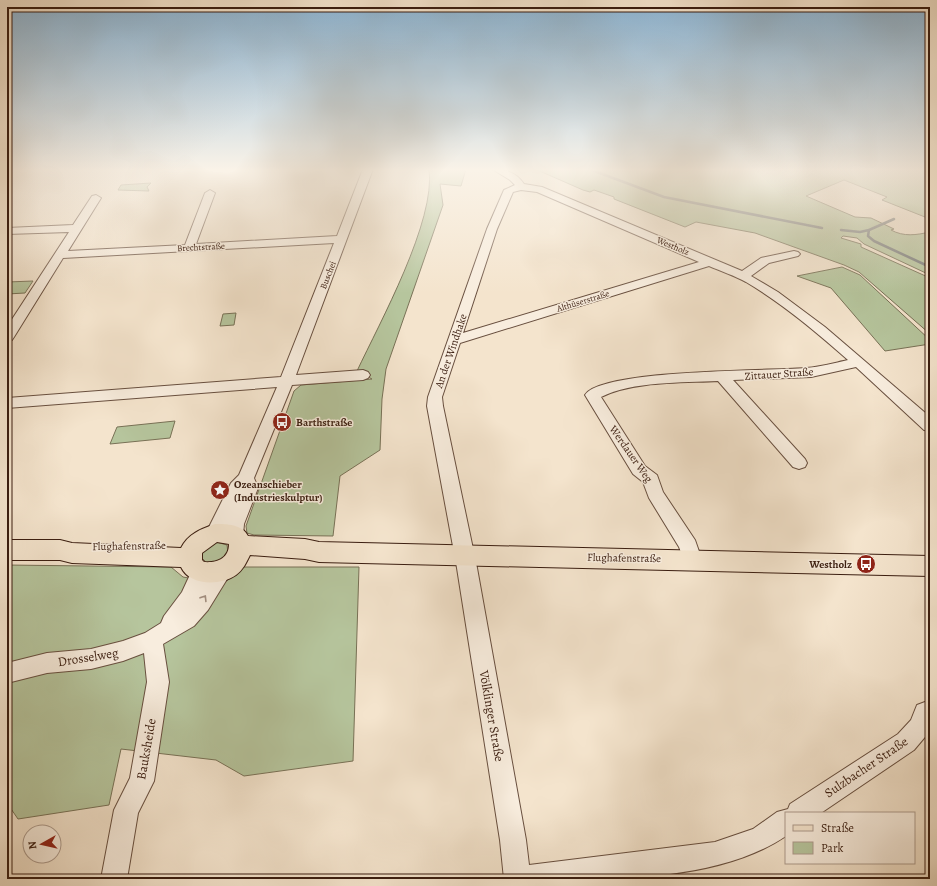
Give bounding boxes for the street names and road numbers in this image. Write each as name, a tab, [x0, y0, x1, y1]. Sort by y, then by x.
street label: Westholz	[654, 233, 691, 258]
street label: Brechtstraße	[177, 240, 225, 254]
street label: Buschei	[317, 259, 339, 291]
street label: Althüserstraße	[554, 287, 611, 315]
street label: An der Windhake	[431, 312, 471, 391]
street label: Zittauer Straße	[744, 364, 814, 384]
street label: Werdauer Weg	[605, 422, 656, 486]
street label: Flughafenstraße	[92, 538, 166, 554]
street label: Flughafenstraße	[587, 550, 661, 566]
street label: Drosselweg	[57, 644, 120, 670]
street label: Völklinger Straße	[475, 668, 508, 763]
street label: Bauksheide	[132, 717, 160, 781]
street label: Sulzbacher Straße	[821, 733, 911, 801]

